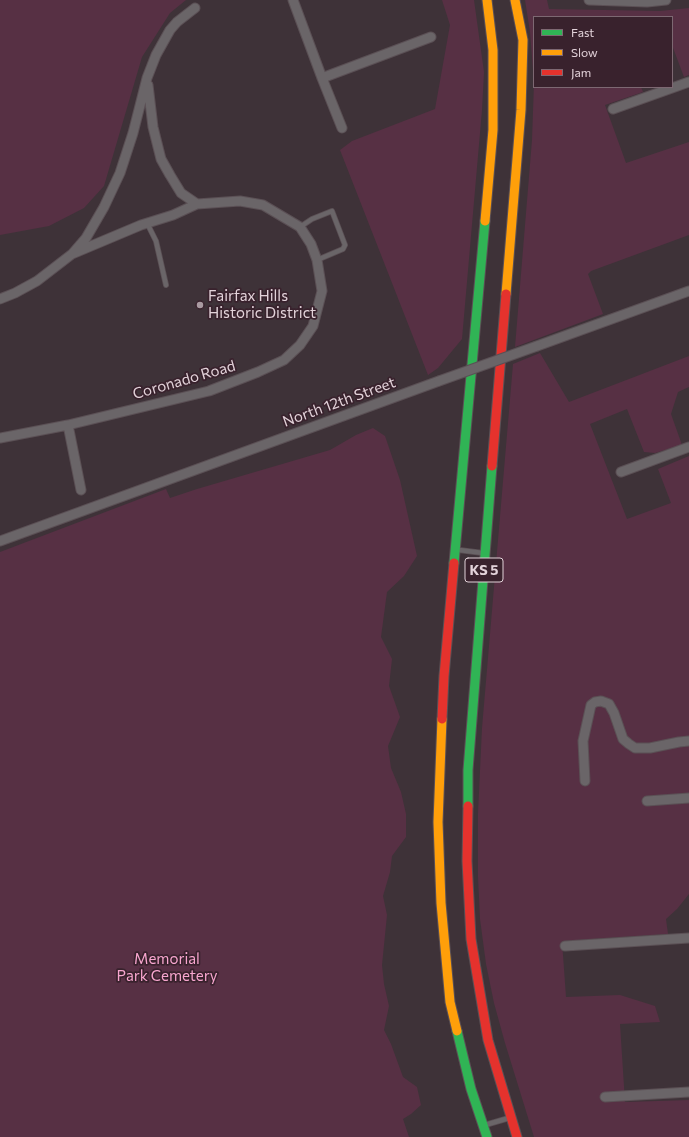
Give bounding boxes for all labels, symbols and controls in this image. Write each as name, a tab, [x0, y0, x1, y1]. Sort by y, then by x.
legend	[533, 16, 673, 88]
text: Fast	[571, 25, 594, 39]
text: Slow	[571, 45, 598, 59]
text: Jam	[571, 65, 591, 79]
place label: Fairfax Hills Historic District	[208, 287, 316, 322]
marker: Fairfax Hills Historic District	[195, 300, 205, 310]
street label: Coronado Road	[131, 357, 237, 403]
street label: North 12th Street	[280, 373, 398, 431]
road number: KS 5	[465, 558, 503, 582]
park label: Memorial Park Cemetery	[116, 950, 218, 985]

